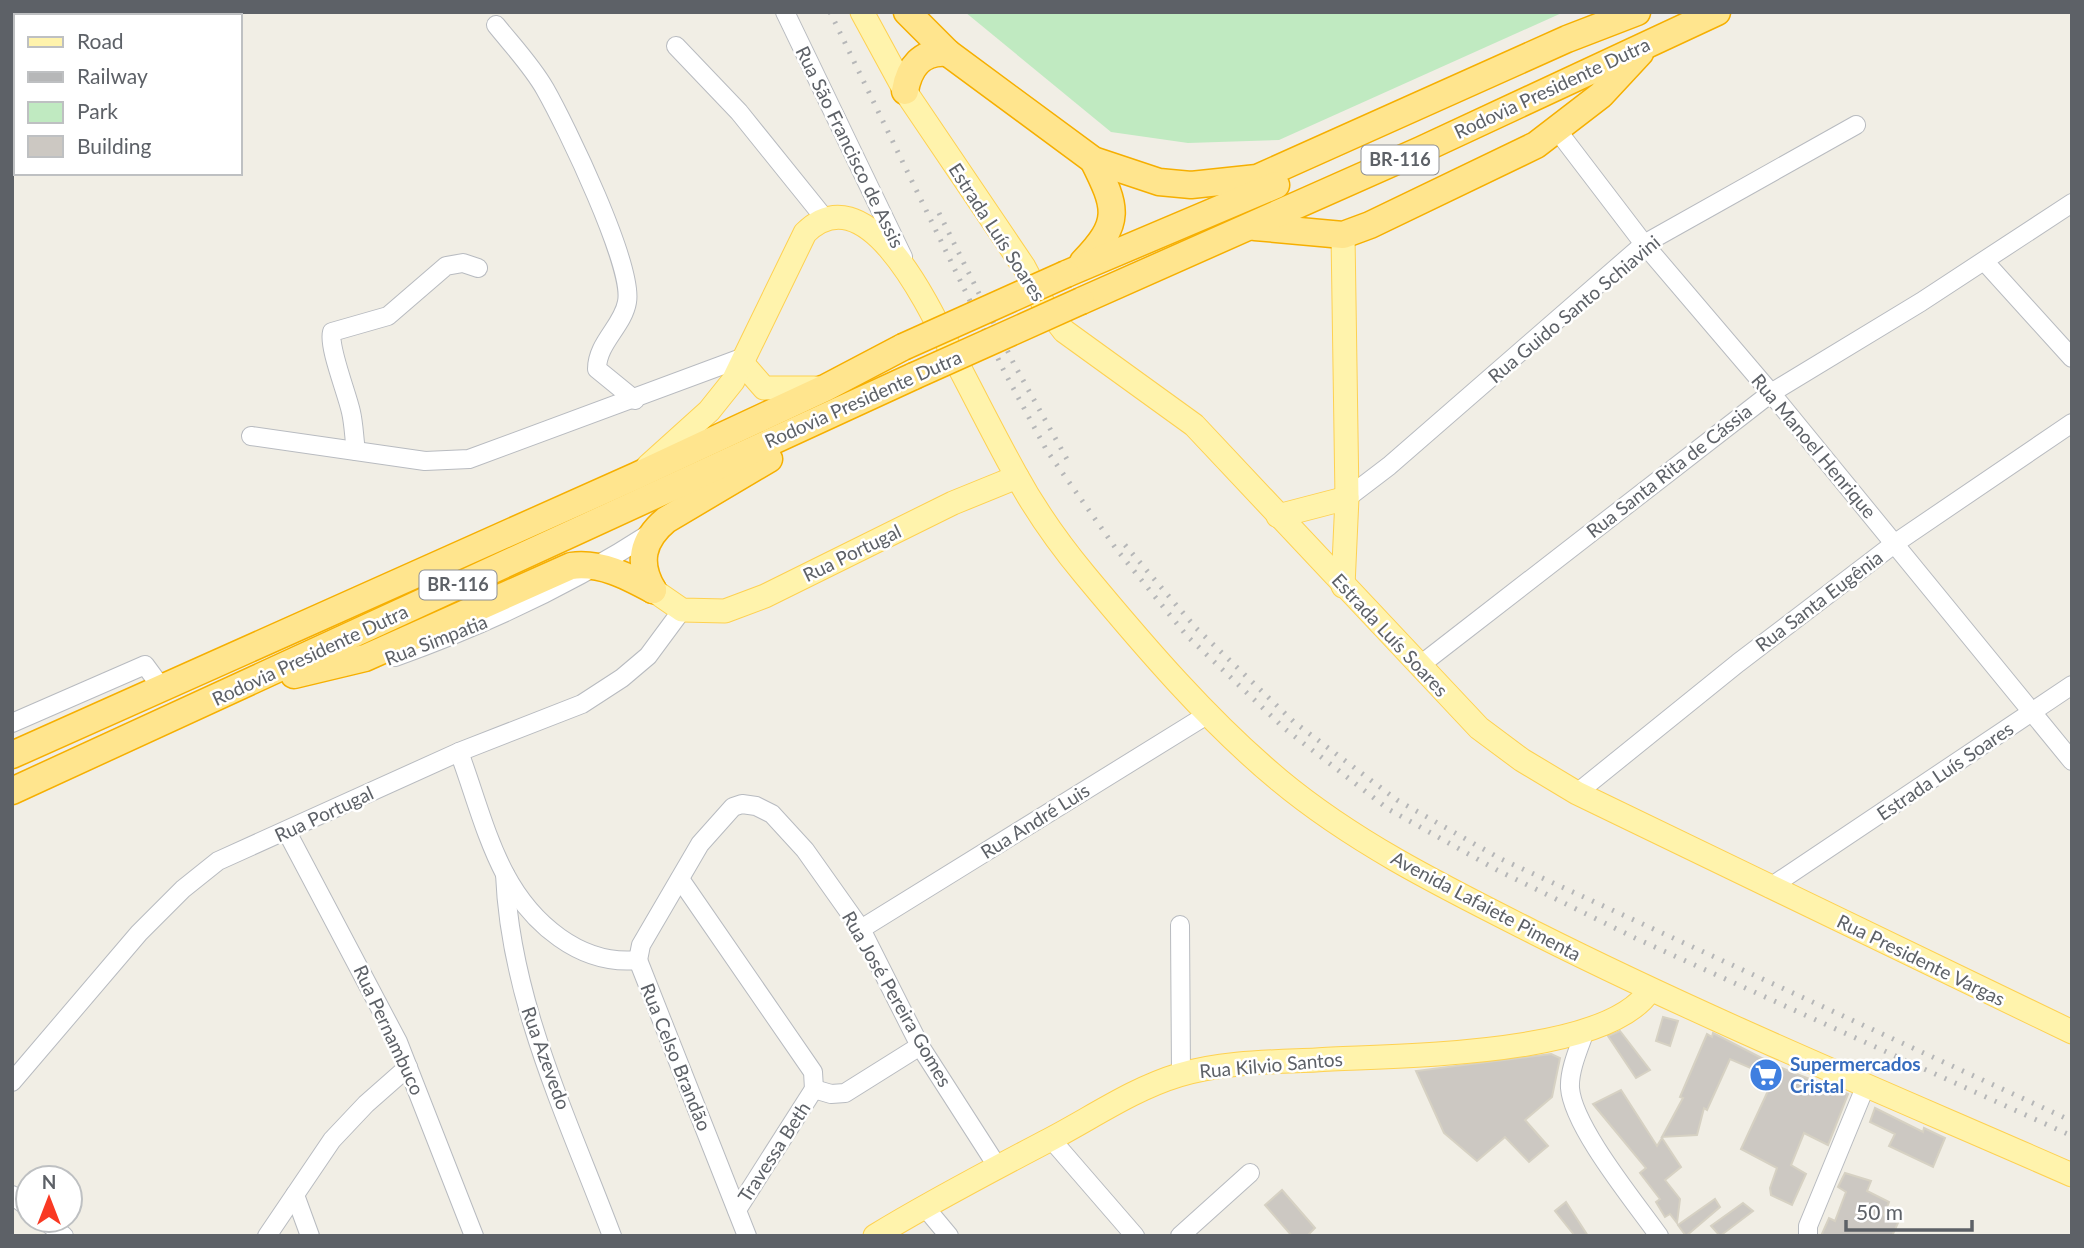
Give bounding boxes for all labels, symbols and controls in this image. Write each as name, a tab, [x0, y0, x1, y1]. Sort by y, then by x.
legend	[14, 14, 242, 175]
text: Road	[77, 28, 124, 53]
street label: Rodovia Presidente Dutra	[1450, 32, 1653, 143]
street label: Rua São Francisco de Assis	[791, 42, 909, 252]
text: Railway	[77, 63, 148, 88]
text: Park	[77, 98, 118, 123]
text: Building	[77, 133, 152, 158]
road number: BR-116	[1362, 146, 1438, 174]
street label: Estrada Luís Soares	[944, 158, 1051, 305]
street label: Rua Guido Santo Schiavini	[1483, 230, 1664, 387]
street label: Rodovia Presidente Dutra	[761, 345, 965, 452]
street label: Rua Manoel Henrique	[1747, 369, 1882, 523]
street label: Rua Santa Rita de Cássia	[1582, 399, 1756, 542]
street label: Rua Portugal	[799, 519, 905, 586]
street label: Rua Santa Eugênia	[1751, 545, 1887, 656]
street label: Estrada Luís Soares	[1327, 568, 1453, 701]
road number: BR-116	[420, 570, 496, 600]
street label: Rodovia Presidente Dutra	[208, 599, 411, 710]
street label: Rua Simpatia	[381, 609, 490, 670]
street label: Estrada Luís Soares	[1872, 716, 2017, 825]
street label: Rua André Luis	[976, 778, 1093, 863]
street label: Rua Portugal	[271, 781, 377, 846]
street label: Avenida Lafaiete Pimenta	[1388, 846, 1585, 965]
street label: Rua José Pereira Gomes	[838, 907, 957, 1091]
street label: Rua Presidente Vargas	[1833, 909, 2009, 1010]
street label: Rua Pernambuco	[349, 961, 430, 1098]
street label: Rua Celso Brandão	[636, 980, 717, 1134]
street label: Rua Azevedo	[517, 1003, 576, 1112]
street label: Rua Kilvio Santos	[1198, 1047, 1344, 1082]
place label: Supermercados Cristal	[1790, 1052, 1921, 1097]
supermarket icon: Supermercados Cristal	[1747, 1056, 1785, 1094]
street label: Travessa Beth	[733, 1097, 815, 1206]
north arrow	[14, 1164, 84, 1234]
text: N	[42, 1170, 56, 1193]
scale bar	[1846, 1188, 1972, 1232]
text: 50 m	[1856, 1199, 1903, 1224]

